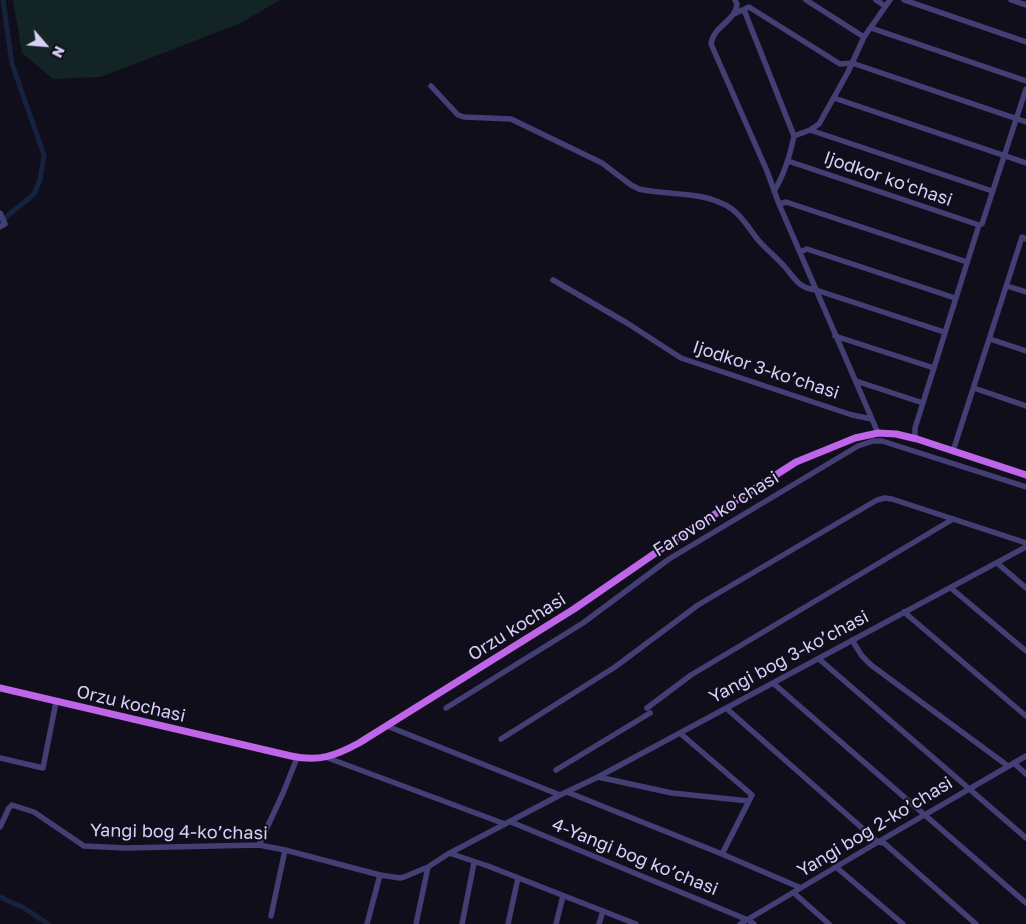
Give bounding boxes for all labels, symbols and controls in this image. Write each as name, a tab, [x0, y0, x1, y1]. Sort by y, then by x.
north arrow	[20, 20, 70, 70]
text: N	[49, 43, 69, 61]
street label: Ijodkor koʻchasi	[821, 147, 955, 211]
street label: Ijodkor 3-koʼchasi	[690, 336, 842, 404]
street label: Farovon koʻchasi	[649, 467, 783, 561]
street label: Orzu kochasi	[464, 588, 570, 666]
street label: Yangi bog 3-koʼchasi	[706, 606, 872, 708]
street label: Orzu kochasi	[74, 681, 188, 727]
street label: Yangi bog 2-koʼchasi	[793, 772, 957, 882]
street label: 4-Yangi bog koʼchasi	[549, 814, 721, 900]
street label: Yangi bog 4-koʼchasi	[90, 820, 268, 844]

